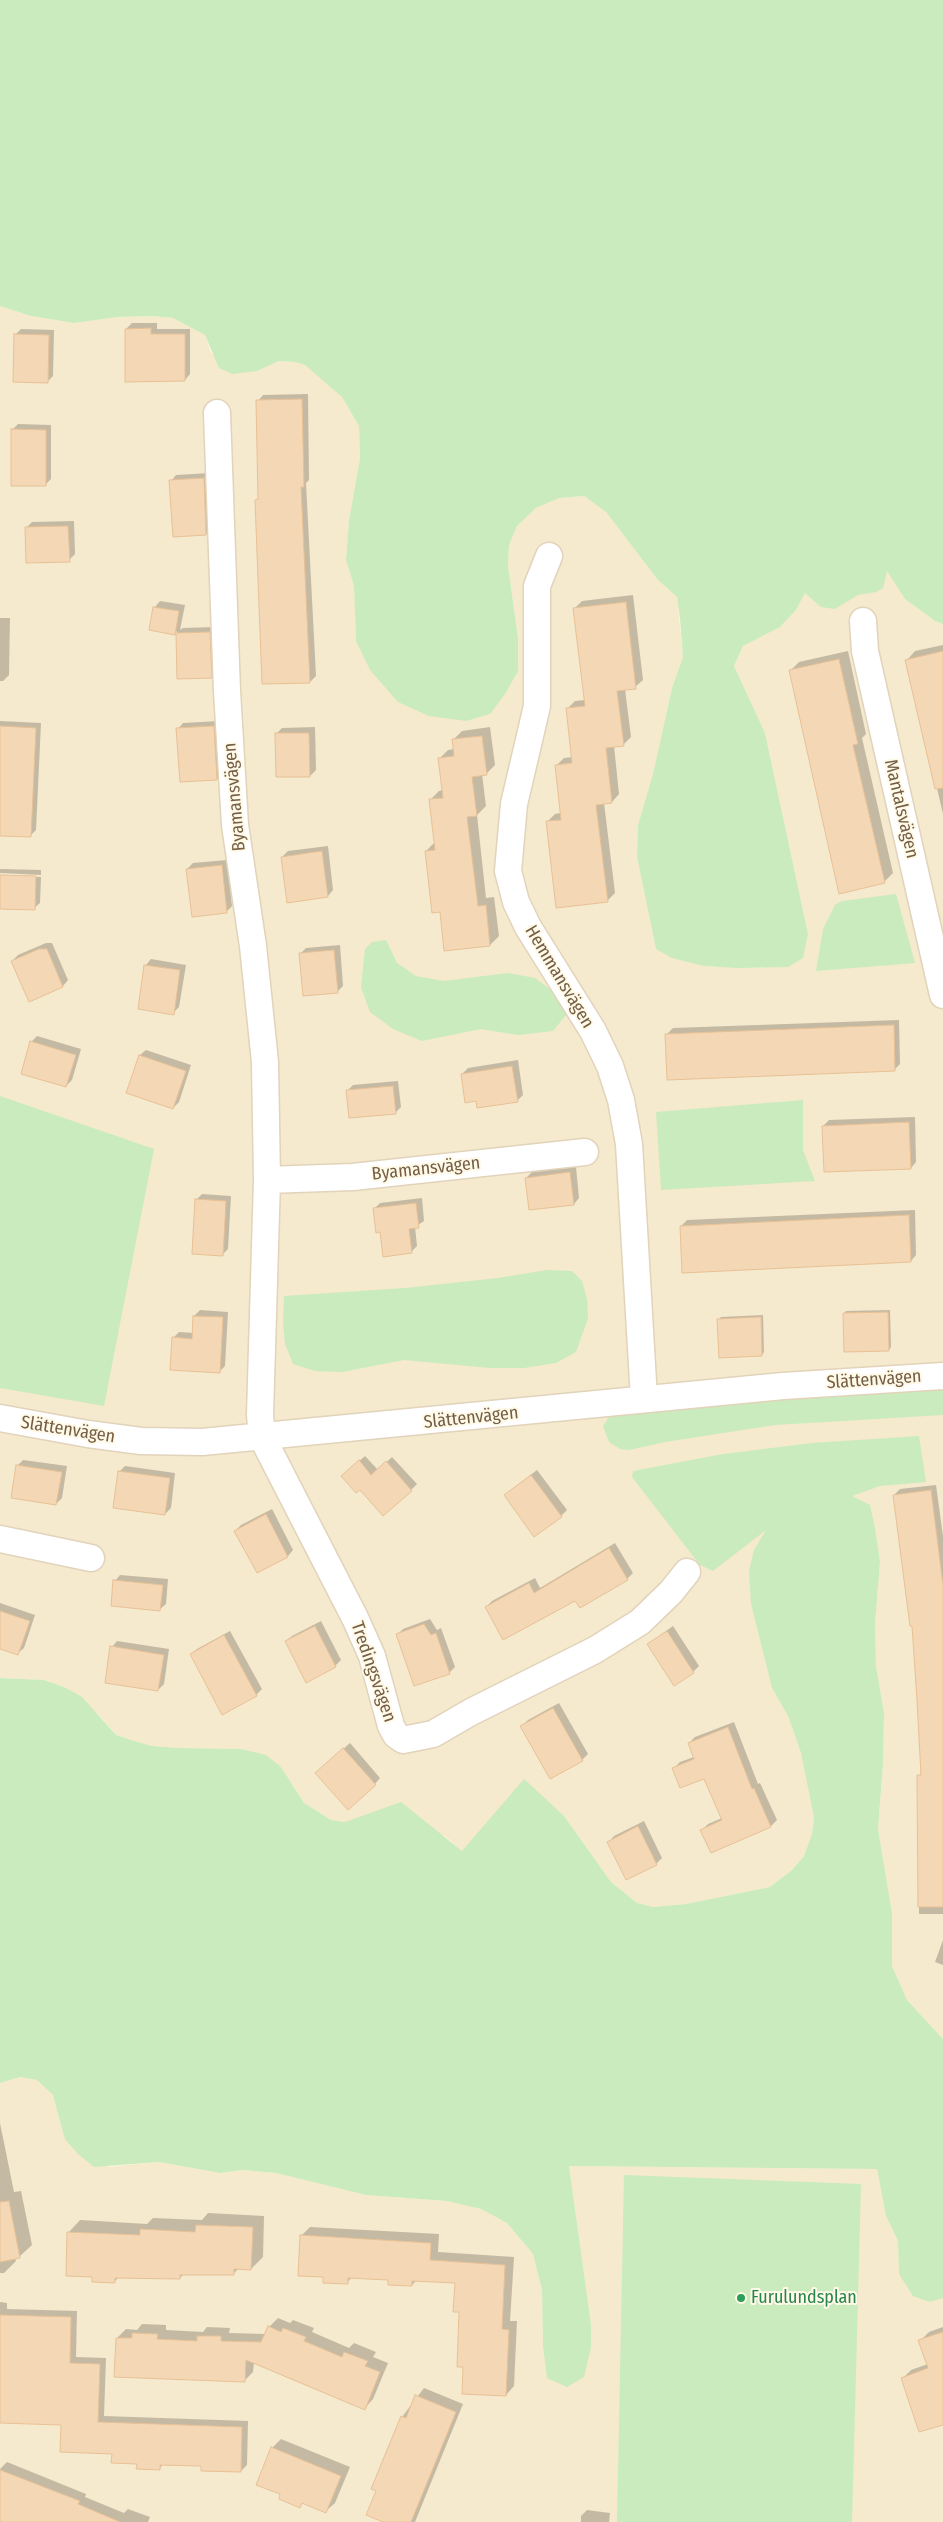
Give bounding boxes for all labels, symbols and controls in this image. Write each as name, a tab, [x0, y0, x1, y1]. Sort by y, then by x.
street label: Byamansvägen	[219, 742, 251, 852]
street label: Mantalsvägen	[879, 758, 923, 860]
street label: Hemmansvägen	[520, 922, 598, 1032]
street label: Byamansvägen	[371, 1153, 481, 1185]
street label: Slättenvägen	[826, 1366, 922, 1394]
street label: Slättenvägen	[423, 1402, 519, 1434]
street label: Slättenvägen	[19, 1412, 117, 1448]
street label: Tredingsvägen	[346, 1619, 400, 1725]
place label: Furulundsplan	[751, 2287, 857, 2309]
marker: Furulundsplan	[735, 2292, 747, 2304]

